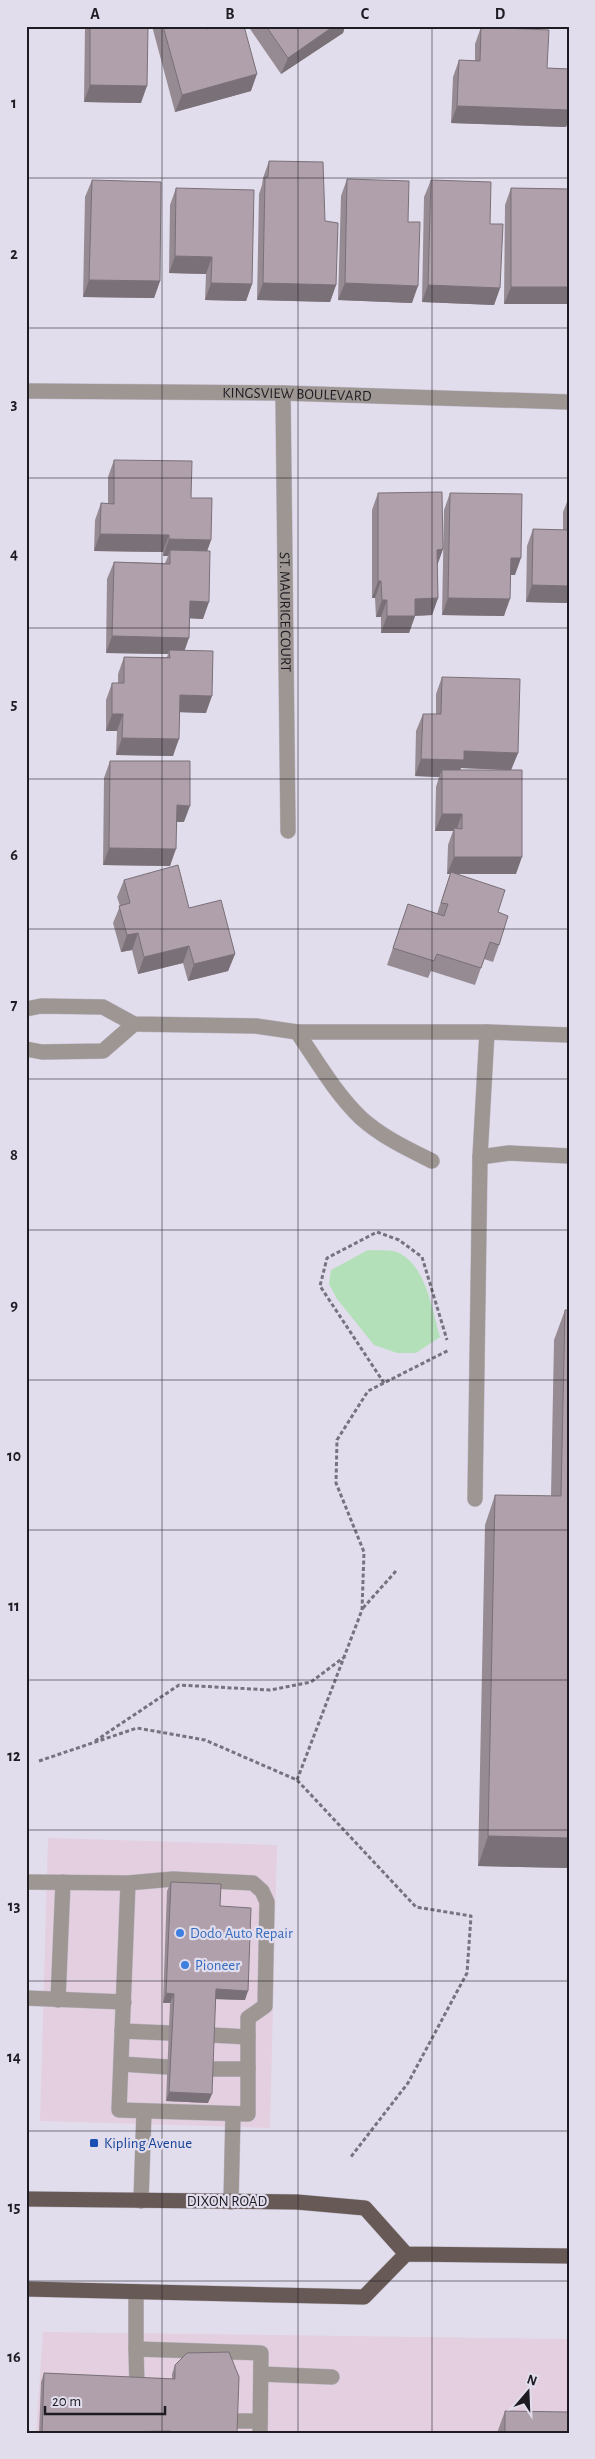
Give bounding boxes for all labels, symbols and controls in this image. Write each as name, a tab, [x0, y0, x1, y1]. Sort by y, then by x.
text: A	[90, 6, 100, 22]
text: B	[225, 6, 235, 22]
text: C	[361, 6, 370, 22]
text: D	[495, 6, 506, 22]
text: 1	[11, 95, 17, 111]
text: 2	[10, 246, 18, 262]
street label: KINGSVIEW BOULEVARD	[222, 385, 372, 403]
text: 3	[11, 396, 18, 412]
text: 4	[10, 546, 18, 562]
street label: ST. MAURICE COURT	[277, 552, 294, 673]
text: 5	[11, 696, 18, 712]
text: 6	[10, 847, 18, 863]
text: 7	[11, 997, 18, 1013]
text: 8	[10, 1147, 18, 1163]
text: 9	[10, 1297, 18, 1313]
text: 10	[7, 1448, 21, 1464]
text: 11	[8, 1598, 20, 1614]
text: 12	[7, 1748, 21, 1764]
text: 13	[8, 1898, 20, 1914]
place label: Dodo Auto Repair	[190, 1926, 293, 1941]
marker: Dodo Auto Repair	[174, 1927, 186, 1939]
place label: Pioneer	[195, 1958, 240, 1973]
marker: Pioneer	[179, 1959, 191, 1971]
text: 14	[7, 2049, 21, 2065]
place label: Kipling Avenue	[104, 2136, 192, 2151]
marker: Kipling Avenue	[88, 2137, 100, 2149]
street label: DIXON ROAD	[187, 2194, 268, 2209]
text: 15	[8, 2199, 20, 2215]
text: 16	[7, 2349, 21, 2365]
north arrow	[502, 2366, 552, 2416]
text: N	[525, 2372, 539, 2389]
scale bar	[45, 2384, 165, 2416]
text: 20 m	[52, 2394, 81, 2409]

